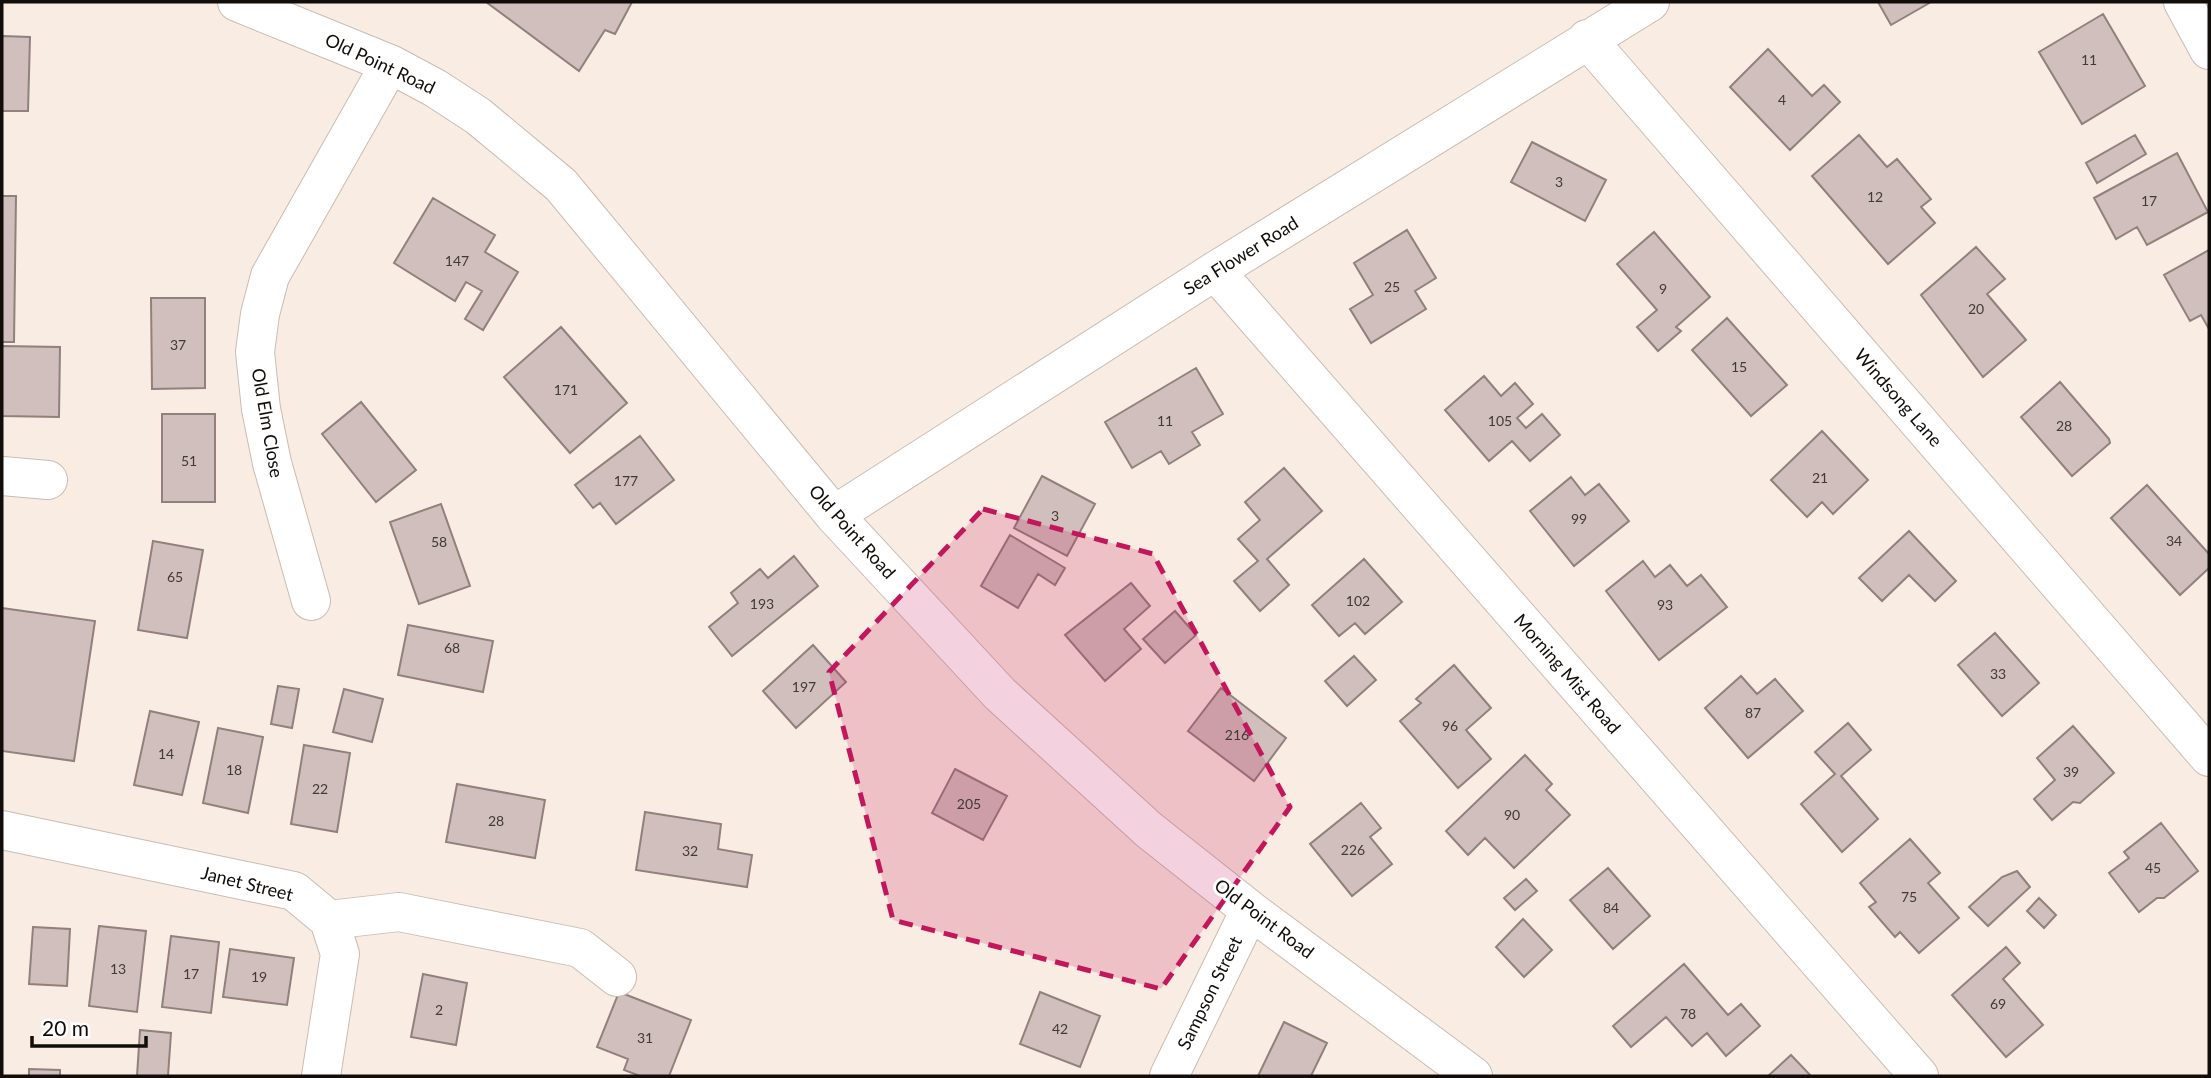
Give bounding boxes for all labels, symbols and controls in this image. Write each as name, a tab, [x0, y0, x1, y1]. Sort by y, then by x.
street label: Old Point Road	[322, 28, 439, 98]
house number: 11	[2081, 51, 2097, 68]
house number: 4	[1778, 91, 1786, 108]
house number: 3	[1555, 173, 1563, 190]
house number: 12	[1867, 188, 1883, 205]
house number: 17	[2141, 192, 2157, 209]
street label: Sea Flower Road	[1179, 211, 1302, 299]
house number: 147	[445, 252, 469, 269]
house number: 25	[1384, 278, 1400, 295]
house number: 9	[1659, 280, 1667, 297]
house number: 20	[1968, 300, 1984, 317]
house number: 37	[170, 336, 186, 353]
street label: Windsong Lane	[1850, 344, 1947, 451]
house number: 15	[1731, 358, 1747, 375]
street label: Old Elm Close	[248, 366, 288, 479]
house number: 171	[554, 381, 578, 398]
house number: 11	[1157, 412, 1173, 429]
house number: 105	[1488, 412, 1512, 429]
house number: 28	[2056, 417, 2072, 434]
house number: 51	[181, 452, 197, 469]
house number: 21	[1812, 469, 1828, 486]
house number: 177	[614, 472, 638, 489]
street label: Old Point Road	[805, 480, 901, 583]
house number: 3	[1051, 507, 1059, 524]
house number: 99	[1571, 510, 1587, 527]
house number: 34	[2166, 532, 2182, 549]
house number: 58	[431, 533, 447, 550]
house number: 65	[167, 568, 183, 585]
house number: 102	[1346, 592, 1370, 609]
house number: 193	[750, 595, 774, 612]
house number: 93	[1657, 596, 1673, 613]
street label: Morning Mist Road	[1510, 609, 1626, 738]
house number: 68	[444, 639, 460, 656]
house number: 33	[1990, 665, 2006, 682]
house number: 197	[792, 678, 816, 695]
house number: 87	[1745, 704, 1761, 721]
house number: 96	[1442, 717, 1458, 734]
house number: 216	[1225, 726, 1249, 743]
house number: 14	[158, 745, 174, 762]
house number: 18	[226, 761, 242, 778]
house number: 39	[2063, 763, 2079, 780]
house number: 22	[312, 780, 328, 797]
house number: 205	[957, 795, 981, 812]
house number: 90	[1504, 806, 1520, 823]
house number: 28	[488, 812, 504, 829]
house number: 226	[1341, 841, 1365, 858]
house number: 32	[682, 842, 698, 859]
house number: 45	[2145, 859, 2161, 876]
street label: Janet Street	[199, 861, 296, 905]
street label: Old Point Road	[1210, 874, 1319, 963]
house number: 75	[1901, 888, 1917, 905]
house number: 84	[1603, 899, 1619, 916]
street label: Sampson Street	[1172, 932, 1246, 1053]
house number: 13	[110, 960, 126, 977]
house number: 17	[183, 965, 199, 982]
house number: 19	[251, 968, 267, 985]
house number: 69	[1990, 995, 2006, 1012]
house number: 2	[435, 1001, 443, 1018]
scale bar	[32, 1004, 145, 1048]
house number: 78	[1680, 1005, 1696, 1022]
text: 20 m	[42, 1015, 89, 1040]
house number: 42	[1052, 1020, 1068, 1037]
house number: 31	[637, 1029, 653, 1046]

